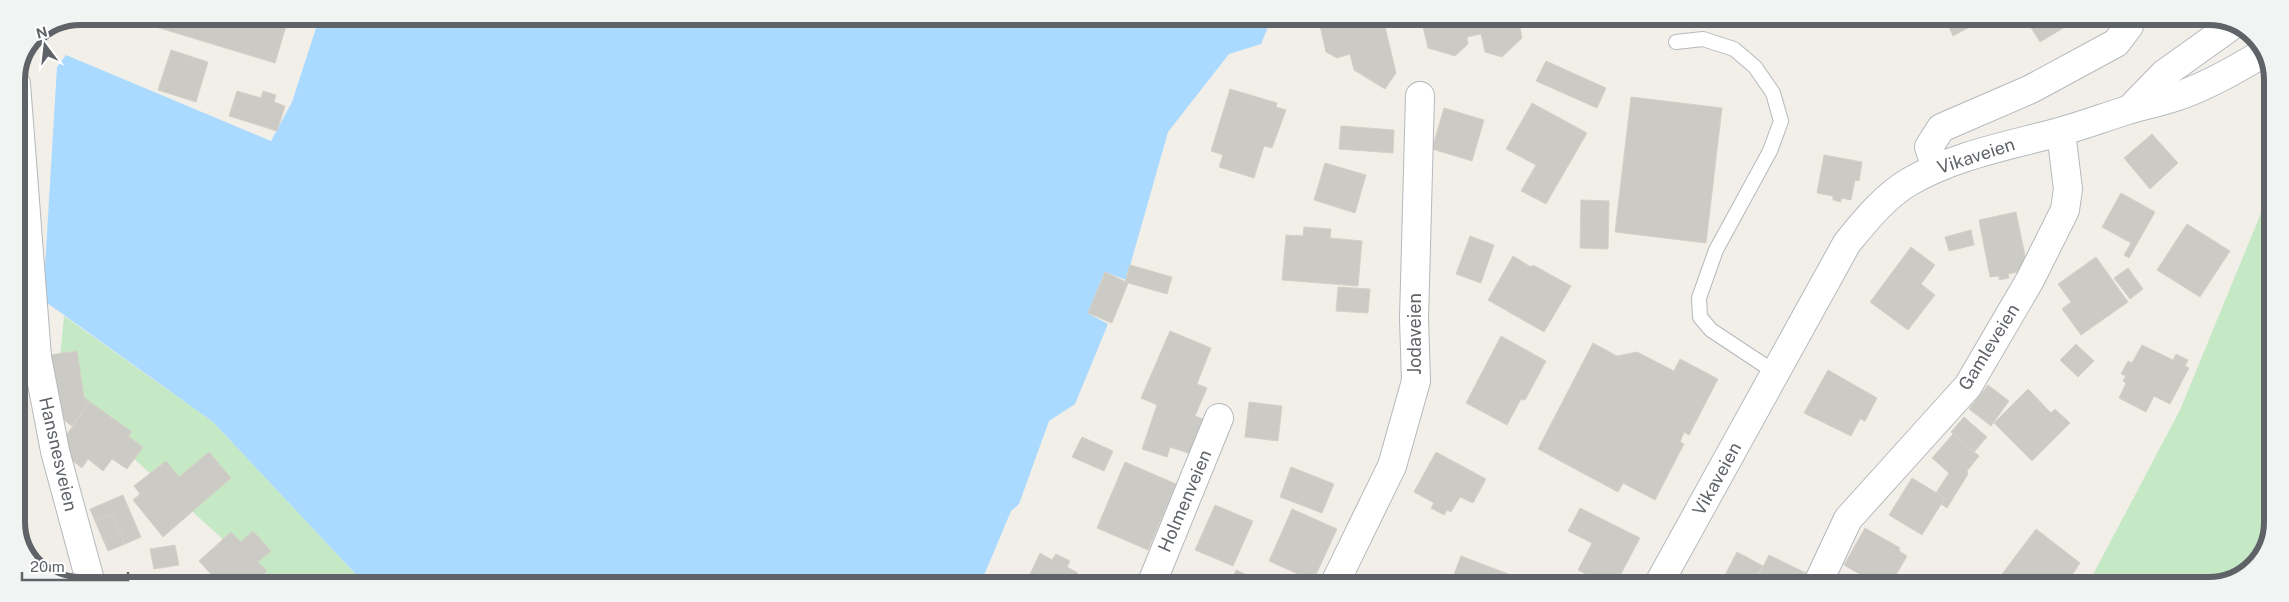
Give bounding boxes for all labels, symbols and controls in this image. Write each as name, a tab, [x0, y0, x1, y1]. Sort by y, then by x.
north arrow	[20, 20, 70, 70]
text: N	[34, 23, 49, 42]
street label: Vikaveien	[1934, 133, 2017, 178]
street label: Jodaveien	[1404, 293, 1425, 375]
street label: Gamleveien	[1954, 300, 2023, 394]
street label: Hansnesveien	[35, 395, 82, 513]
street label: Vikaveien	[1688, 439, 1745, 519]
street label: Holmenveien	[1154, 446, 1216, 555]
scale bar	[22, 550, 129, 582]
text: 20 m	[30, 558, 65, 575]

